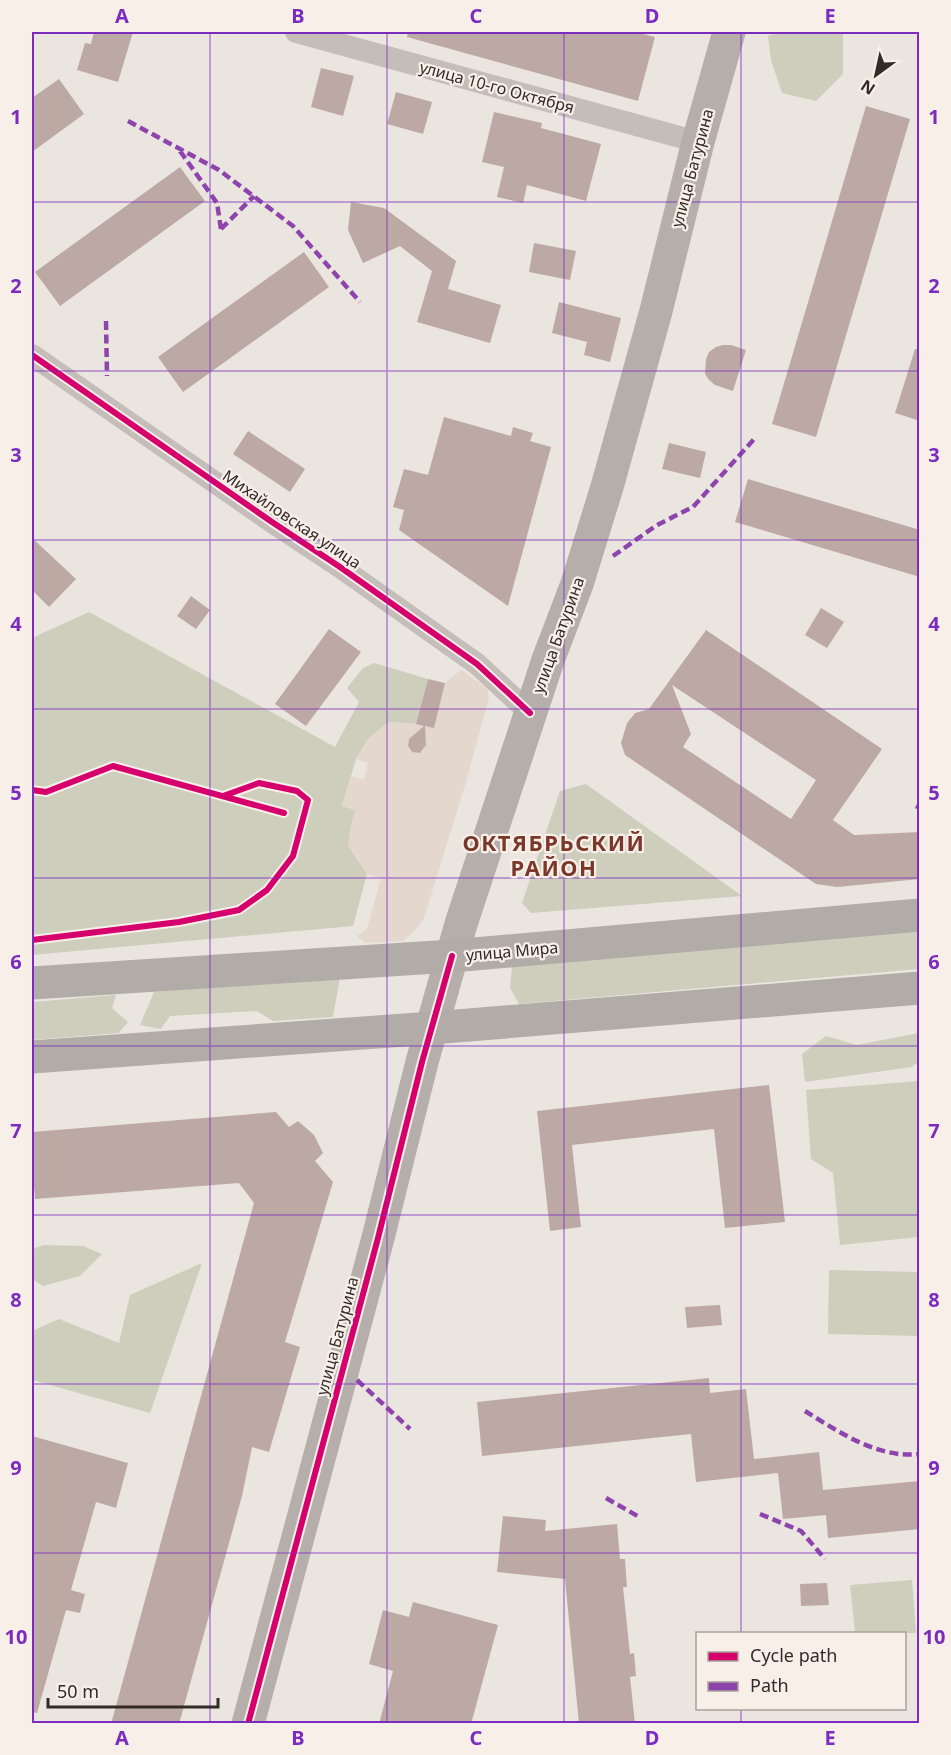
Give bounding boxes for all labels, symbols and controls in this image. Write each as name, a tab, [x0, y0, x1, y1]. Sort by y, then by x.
text: A	[115, 2, 129, 29]
text: B	[291, 2, 305, 29]
text: C	[470, 2, 483, 29]
text: D	[645, 2, 659, 29]
text: E	[824, 2, 836, 29]
north arrow	[846, 45, 906, 105]
street label: улица 10-го Октября	[417, 56, 577, 118]
text: N	[856, 75, 879, 100]
text: 1	[10, 103, 22, 130]
text: 1	[928, 103, 940, 130]
street label: улица Батурина	[666, 106, 718, 230]
text: 2	[10, 272, 22, 299]
text: 2	[928, 272, 940, 299]
text: 3	[10, 441, 22, 468]
text: 3	[928, 441, 940, 468]
street label: Михайловская улица	[218, 464, 366, 574]
street label: улица Батурина	[527, 574, 589, 696]
text: 4	[10, 610, 22, 637]
text: 4	[928, 610, 940, 637]
text: 5	[10, 779, 22, 806]
text: 5	[928, 779, 940, 806]
district label: ОКТЯБРЬСКИЙ РАЙОН	[463, 827, 645, 882]
street label: улица Мира	[465, 936, 559, 966]
text: 6	[10, 948, 22, 975]
text: 6	[928, 948, 940, 975]
text: 7	[10, 1117, 22, 1144]
text: 7	[928, 1117, 940, 1144]
street label: улица Батурина	[311, 1274, 363, 1398]
text: 8	[10, 1286, 22, 1313]
text: 8	[928, 1286, 940, 1313]
text: 9	[10, 1454, 22, 1481]
text: 9	[928, 1454, 940, 1481]
text: 10	[5, 1623, 27, 1650]
text: 10	[923, 1623, 945, 1650]
legend	[696, 1632, 906, 1710]
text: Cycle path	[750, 1643, 837, 1667]
scale bar	[48, 1671, 218, 1709]
text: Path	[750, 1673, 789, 1697]
text: 50 m	[57, 1679, 99, 1703]
text: A	[115, 1724, 129, 1751]
text: B	[291, 1724, 305, 1751]
text: C	[470, 1724, 483, 1751]
text: D	[645, 1724, 659, 1751]
text: E	[824, 1724, 836, 1751]

